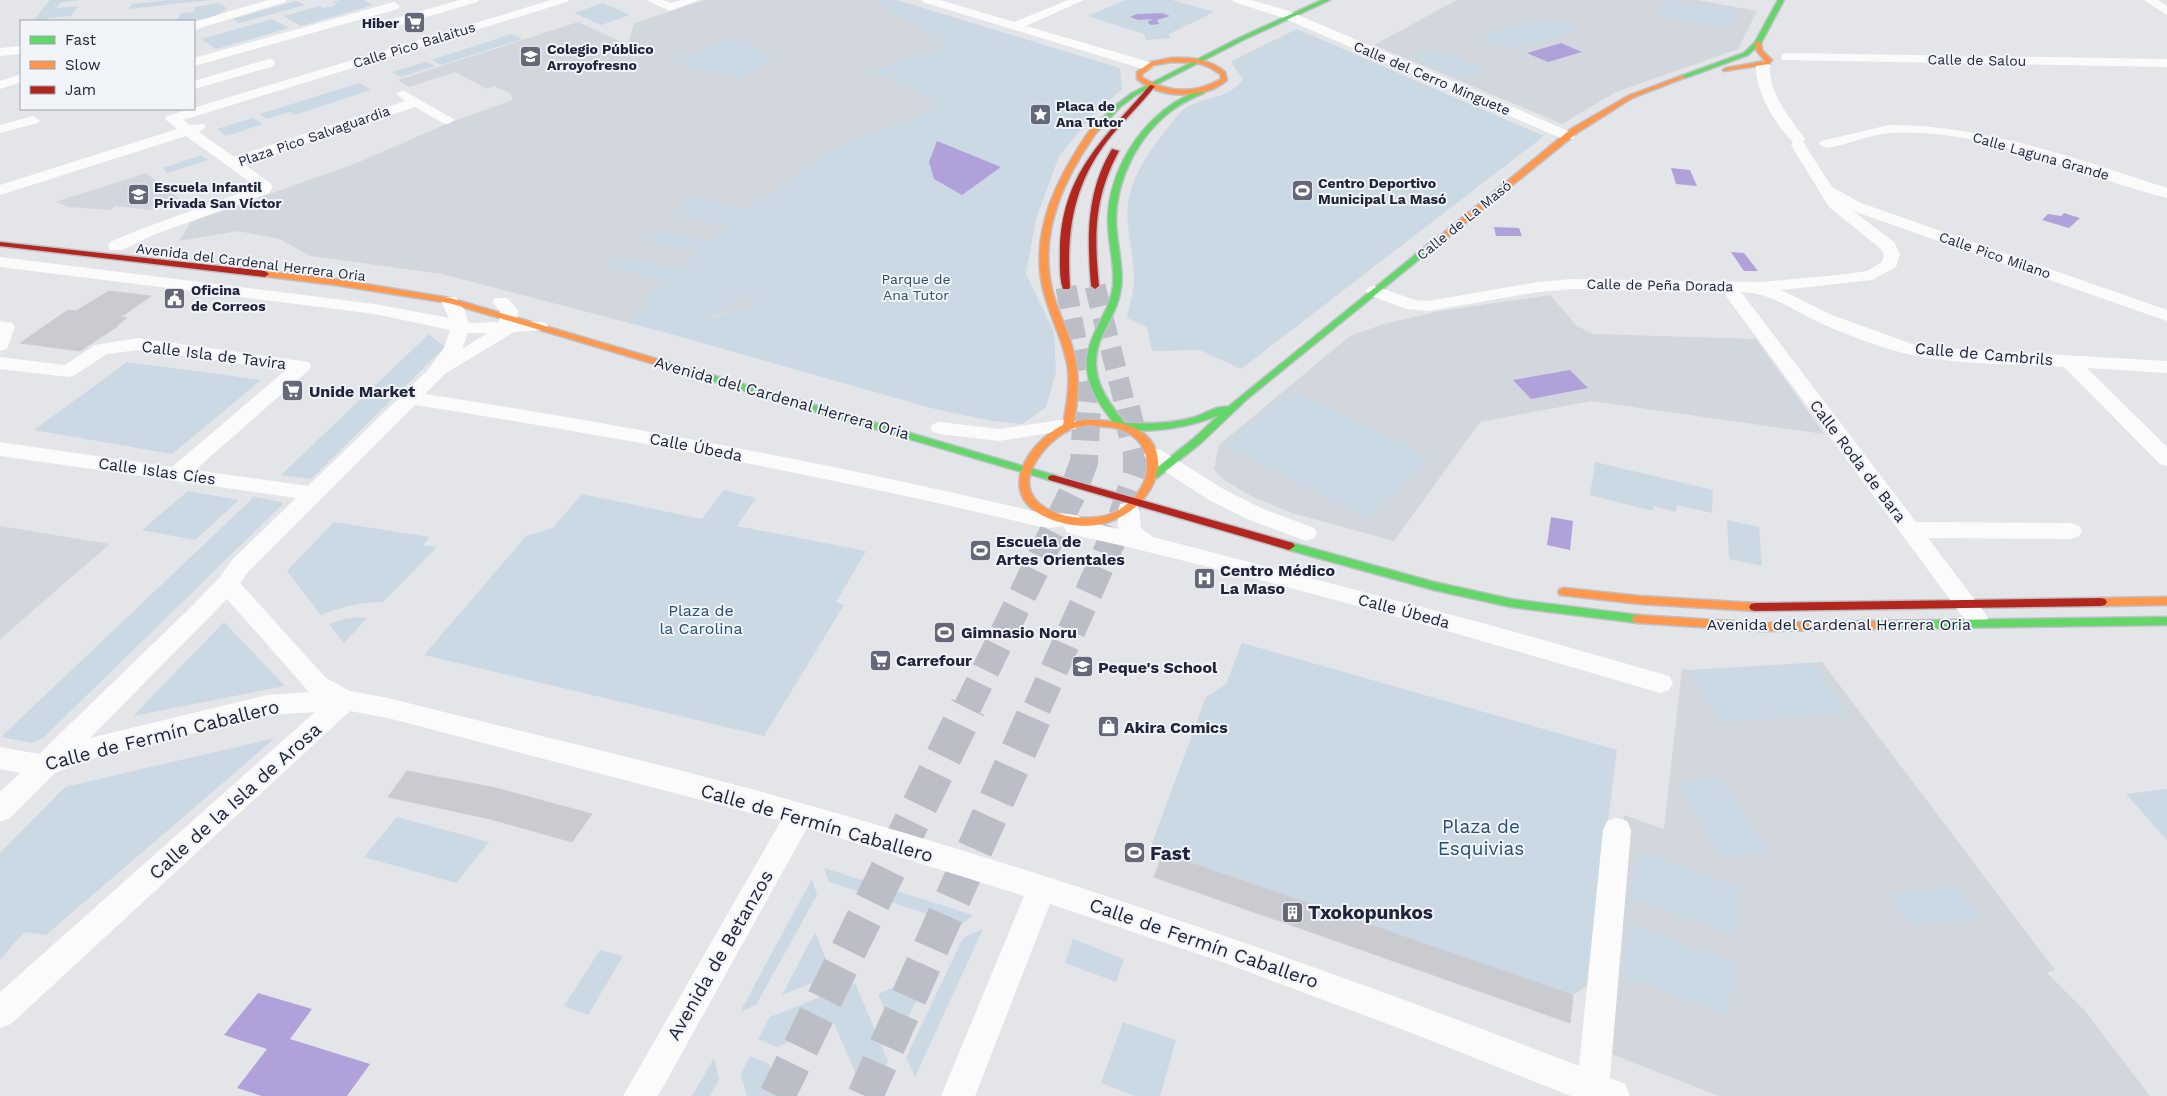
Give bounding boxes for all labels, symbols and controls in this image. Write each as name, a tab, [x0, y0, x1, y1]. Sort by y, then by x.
supermarket icon: Hiber	[403, 11, 427, 35]
place label: Hiber	[362, 15, 399, 31]
street label: Calle Pico Balaitus	[351, 19, 477, 71]
legend	[20, 20, 195, 110]
text: Fast	[65, 31, 97, 49]
street label: Calle del Cerro Minguete	[1351, 38, 1513, 118]
place label: Colegio Público Arroyofresno	[547, 41, 654, 73]
school or university icon: Colegio Público Arroyofresno	[519, 45, 543, 69]
street label: Calle de Salou	[1928, 51, 2026, 69]
text: Slow	[65, 56, 101, 74]
text: Jam	[65, 81, 96, 99]
place label: Placa de Ana Tutor	[1056, 98, 1123, 130]
street label: Plaza Pico Salvaguardia	[236, 102, 392, 170]
place icon: Placa de Ana Tutor	[1028, 102, 1052, 126]
street label: Calle Laguna Grande	[1971, 129, 2111, 183]
place label: Centro Deportivo Municipal La Masó	[1318, 175, 1446, 207]
street label: Calle de La Masó	[1414, 177, 1514, 263]
place label: Escuela Infantil Privada San Víctor	[154, 179, 281, 211]
sports icon: Centro Deportivo Municipal La Masó	[1290, 179, 1314, 203]
school or university icon: Escuela Infantil Privada San Víctor	[126, 183, 150, 207]
street label: Calle Pico Milano	[1937, 228, 2053, 282]
street label: Avenida del Cardenal Herrera Oria	[135, 240, 367, 284]
park label: Parque de Ana Tutor	[881, 271, 951, 303]
street label: Calle de Peña Dorada	[1586, 276, 1734, 294]
place label: Oficina de Correos	[191, 282, 266, 314]
public building icon: Oficina de Correos	[163, 286, 187, 310]
street label: Calle Isla de Tavira	[141, 337, 287, 373]
street label: Calle de Cambrils	[1914, 338, 2054, 370]
street label: Avenida del Cardenal Herrera Oria	[652, 352, 912, 444]
supermarket icon: Unide Market	[281, 379, 305, 403]
place label: Unide Market	[309, 382, 415, 401]
street label: Calle Roda de Bara	[1806, 396, 1910, 526]
street label: Calle Úbeda	[648, 429, 744, 465]
street label: Calle Islas Cíes	[97, 453, 217, 489]
place label: Escuela de Artes Orientales	[996, 532, 1125, 569]
sports icon: Escuela de Artes Orientales	[968, 538, 992, 562]
place label: Centro Médico La Maso	[1220, 561, 1335, 598]
hospital icon: Centro Médico La Maso	[1192, 567, 1216, 591]
street label: Calle Úbeda	[1356, 590, 1452, 632]
park label: Plaza de la Carolina	[659, 601, 743, 638]
street label: Avenida del Cardenal Herrera Oria	[1707, 615, 1971, 634]
sports icon: Gimnasio Noru	[933, 620, 957, 644]
place label: Gimnasio Noru	[961, 623, 1077, 642]
supermarket icon: Carrefour	[868, 648, 892, 672]
place label: Carrefour	[896, 651, 972, 670]
school or university icon: Peque's School	[1070, 655, 1094, 679]
place label: Peque's School	[1098, 658, 1218, 677]
street label: Calle de Fermín Caballero	[42, 695, 282, 775]
shop icon: Akira Comics	[1096, 715, 1120, 739]
street label: Calle de la Isla de Arosa	[144, 717, 326, 884]
place label: Akira Comics	[1124, 718, 1228, 737]
street label: Calle de Fermín Caballero	[698, 779, 936, 867]
park label: Plaza de Esquivias	[1438, 815, 1524, 860]
sports icon: Fast	[1122, 841, 1146, 865]
place label: Fast	[1150, 842, 1191, 865]
street label: Avenida de Betanzos	[662, 866, 778, 1044]
street label: Calle de Fermín Caballero	[1086, 893, 1322, 993]
building icon: Txokopunkos	[1280, 900, 1304, 924]
place label: Txokopunkos	[1308, 901, 1433, 924]

